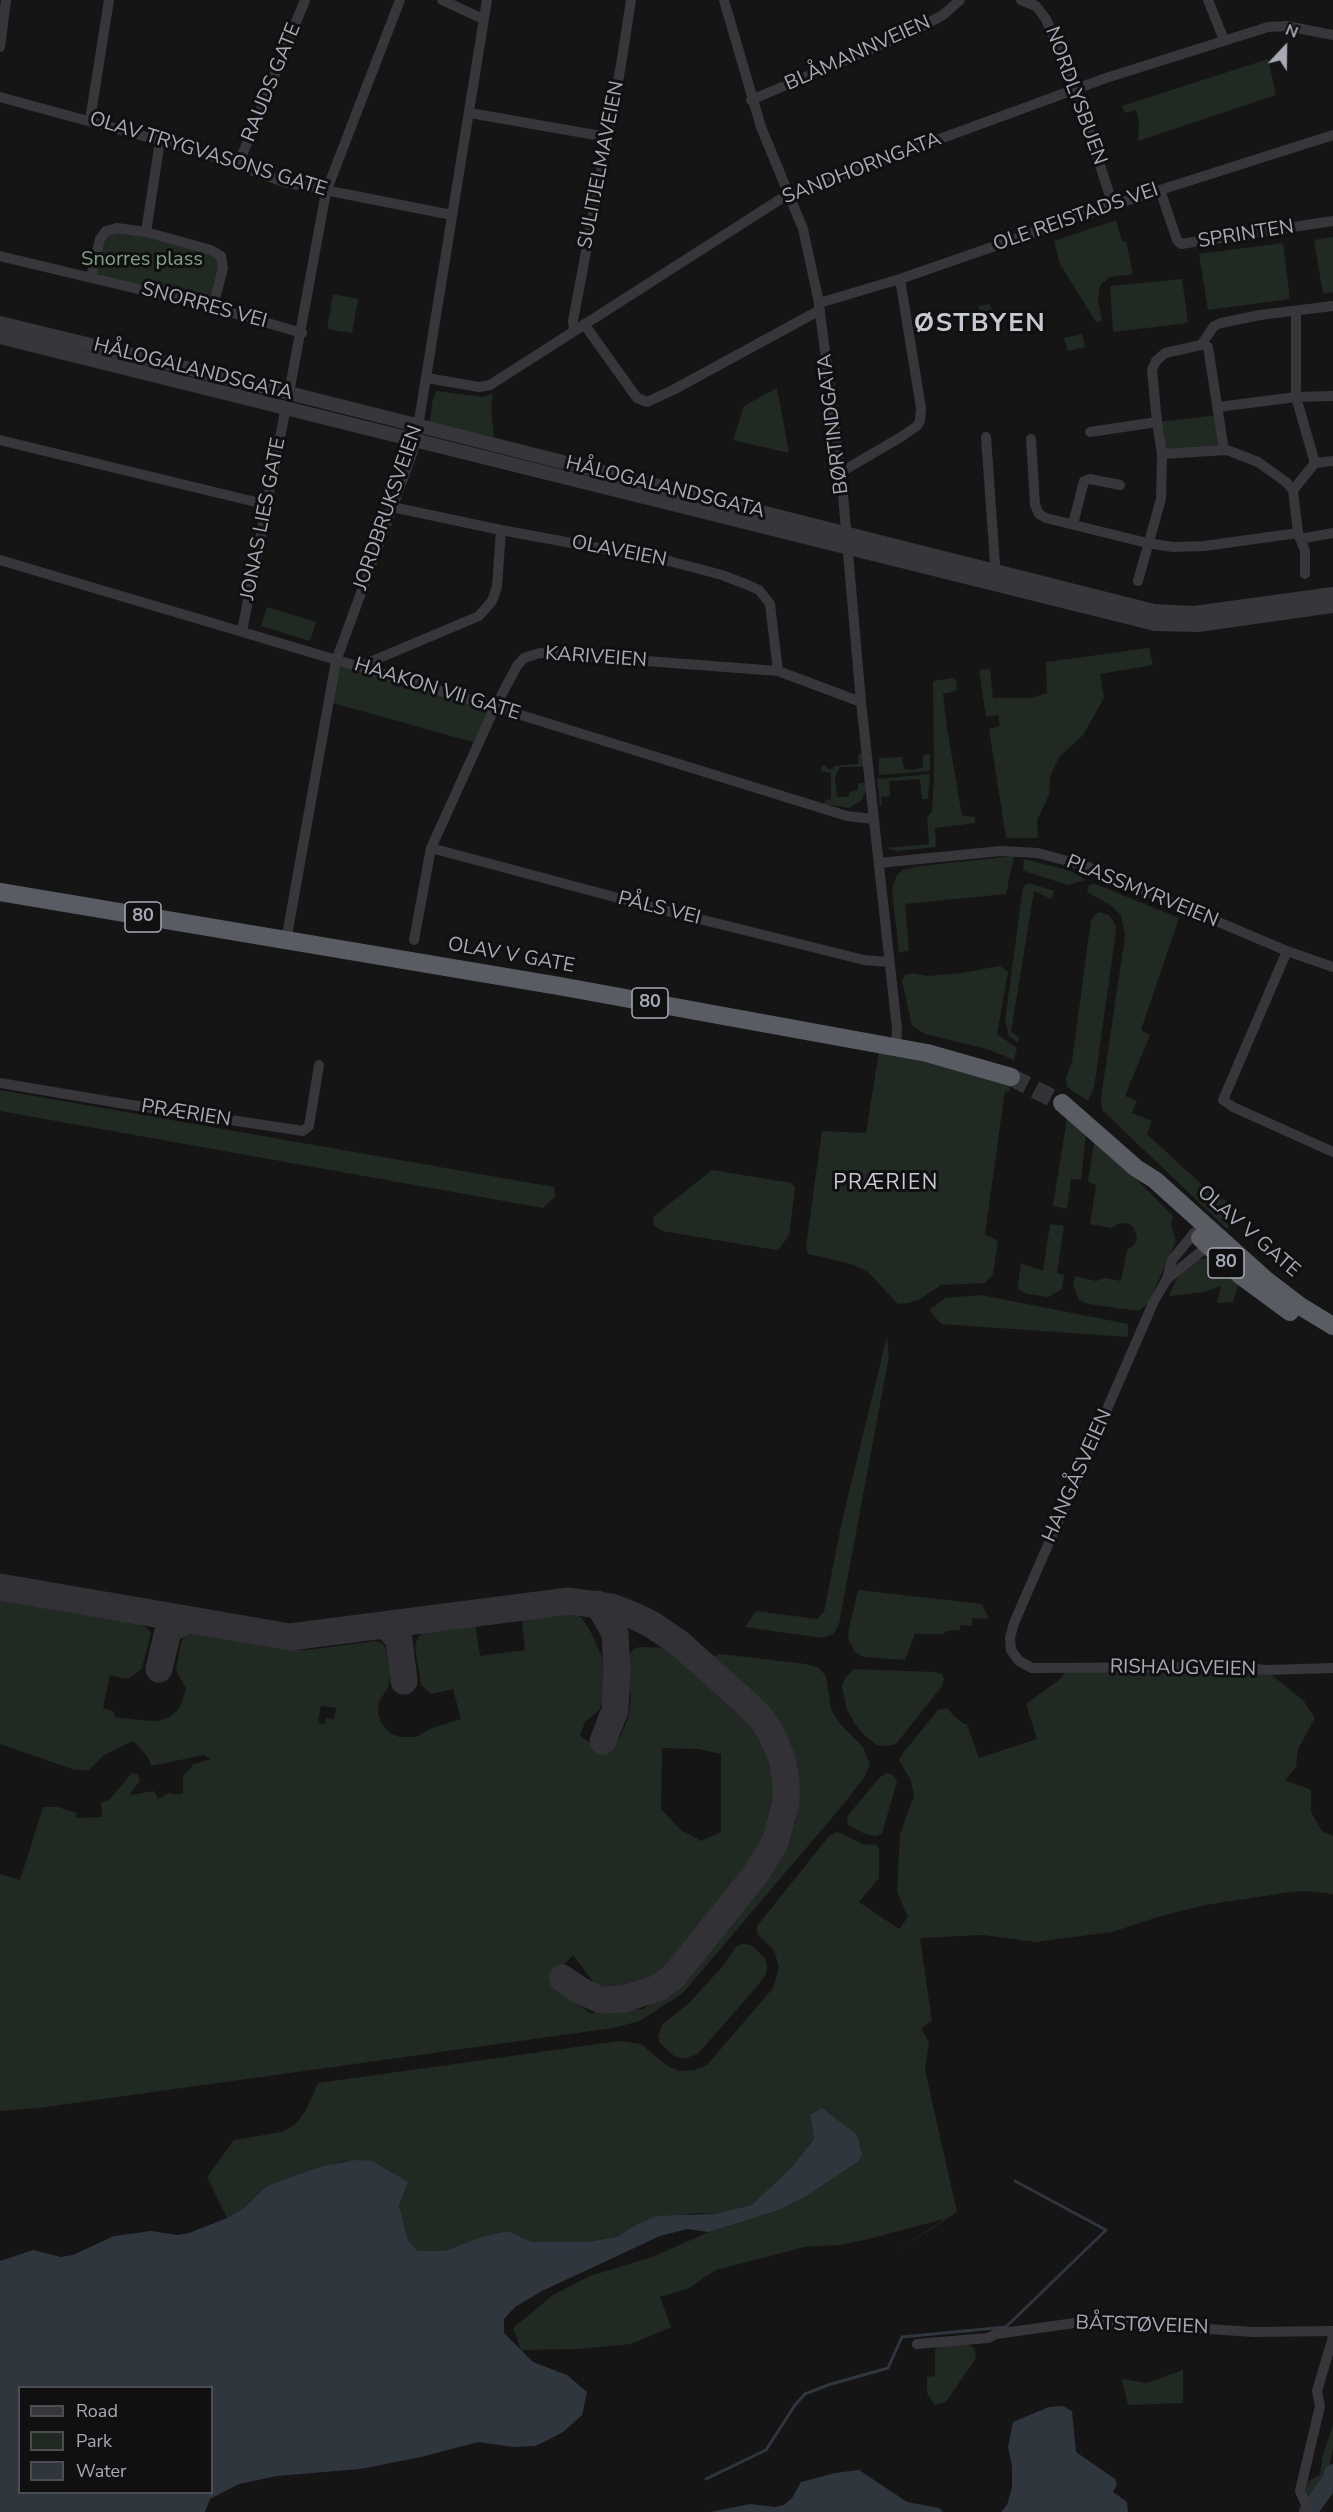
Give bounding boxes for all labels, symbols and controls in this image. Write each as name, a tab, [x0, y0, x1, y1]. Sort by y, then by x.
street label: BLÅMANNVEIEN	[781, 11, 935, 97]
north arrow	[1255, 18, 1315, 78]
text: N	[1282, 19, 1301, 44]
street label: RAUDS GATE	[237, 20, 307, 146]
street label: NORDLYSBUEN	[1039, 24, 1111, 168]
street label: SULITJELMAVEIEN	[574, 79, 630, 251]
street label: OLAV TRYGVASONS GATE	[86, 107, 330, 203]
street label: SANDHORNGATA	[779, 128, 945, 210]
street label: OLE REISTADS VEI	[990, 178, 1162, 258]
street label: SPRINTEN	[1196, 216, 1296, 254]
park label: Snorres plass	[81, 248, 203, 272]
street label: SNORRES VEI	[139, 278, 269, 334]
district label: ØSTBYEN	[914, 309, 1046, 341]
street label: HÅLOGALANDSGATA	[91, 334, 295, 406]
street label: BØRTINDGATA	[813, 352, 855, 496]
street label: JORDBRUKSVEIEN	[350, 423, 428, 593]
street label: JONAS LIES GATE	[237, 436, 291, 602]
street label: HÅLOGALANDSGATA	[563, 452, 767, 524]
street label: OLAVEIEN	[569, 531, 669, 573]
street label: KARIVEIEN	[544, 642, 648, 674]
street label: HAAKON VII GATE	[351, 653, 523, 727]
street label: PLASSMYRVEIEN	[1063, 851, 1221, 933]
street label: PÅLS VEI	[615, 887, 703, 931]
road number: 80	[125, 902, 161, 932]
street label: OLAV V GATE	[446, 933, 576, 979]
road number: 80	[632, 988, 668, 1018]
street label: PRÆRIEN	[139, 1095, 233, 1133]
district label: PRÆRIEN	[833, 1171, 939, 1197]
street label: OLAV V GATE	[1192, 1181, 1304, 1283]
road number: 80	[1208, 1248, 1244, 1278]
street label: HANGÅSVEIEN	[1038, 1406, 1118, 1546]
street label: RISHAUGVEIEN	[1110, 1656, 1256, 1682]
street label: BÅTSTØVEIEN	[1075, 2312, 1209, 2340]
legend	[18, 2386, 213, 2494]
text: Road	[76, 2399, 118, 2423]
text: Park	[76, 2429, 112, 2453]
text: Water	[76, 2459, 127, 2483]

